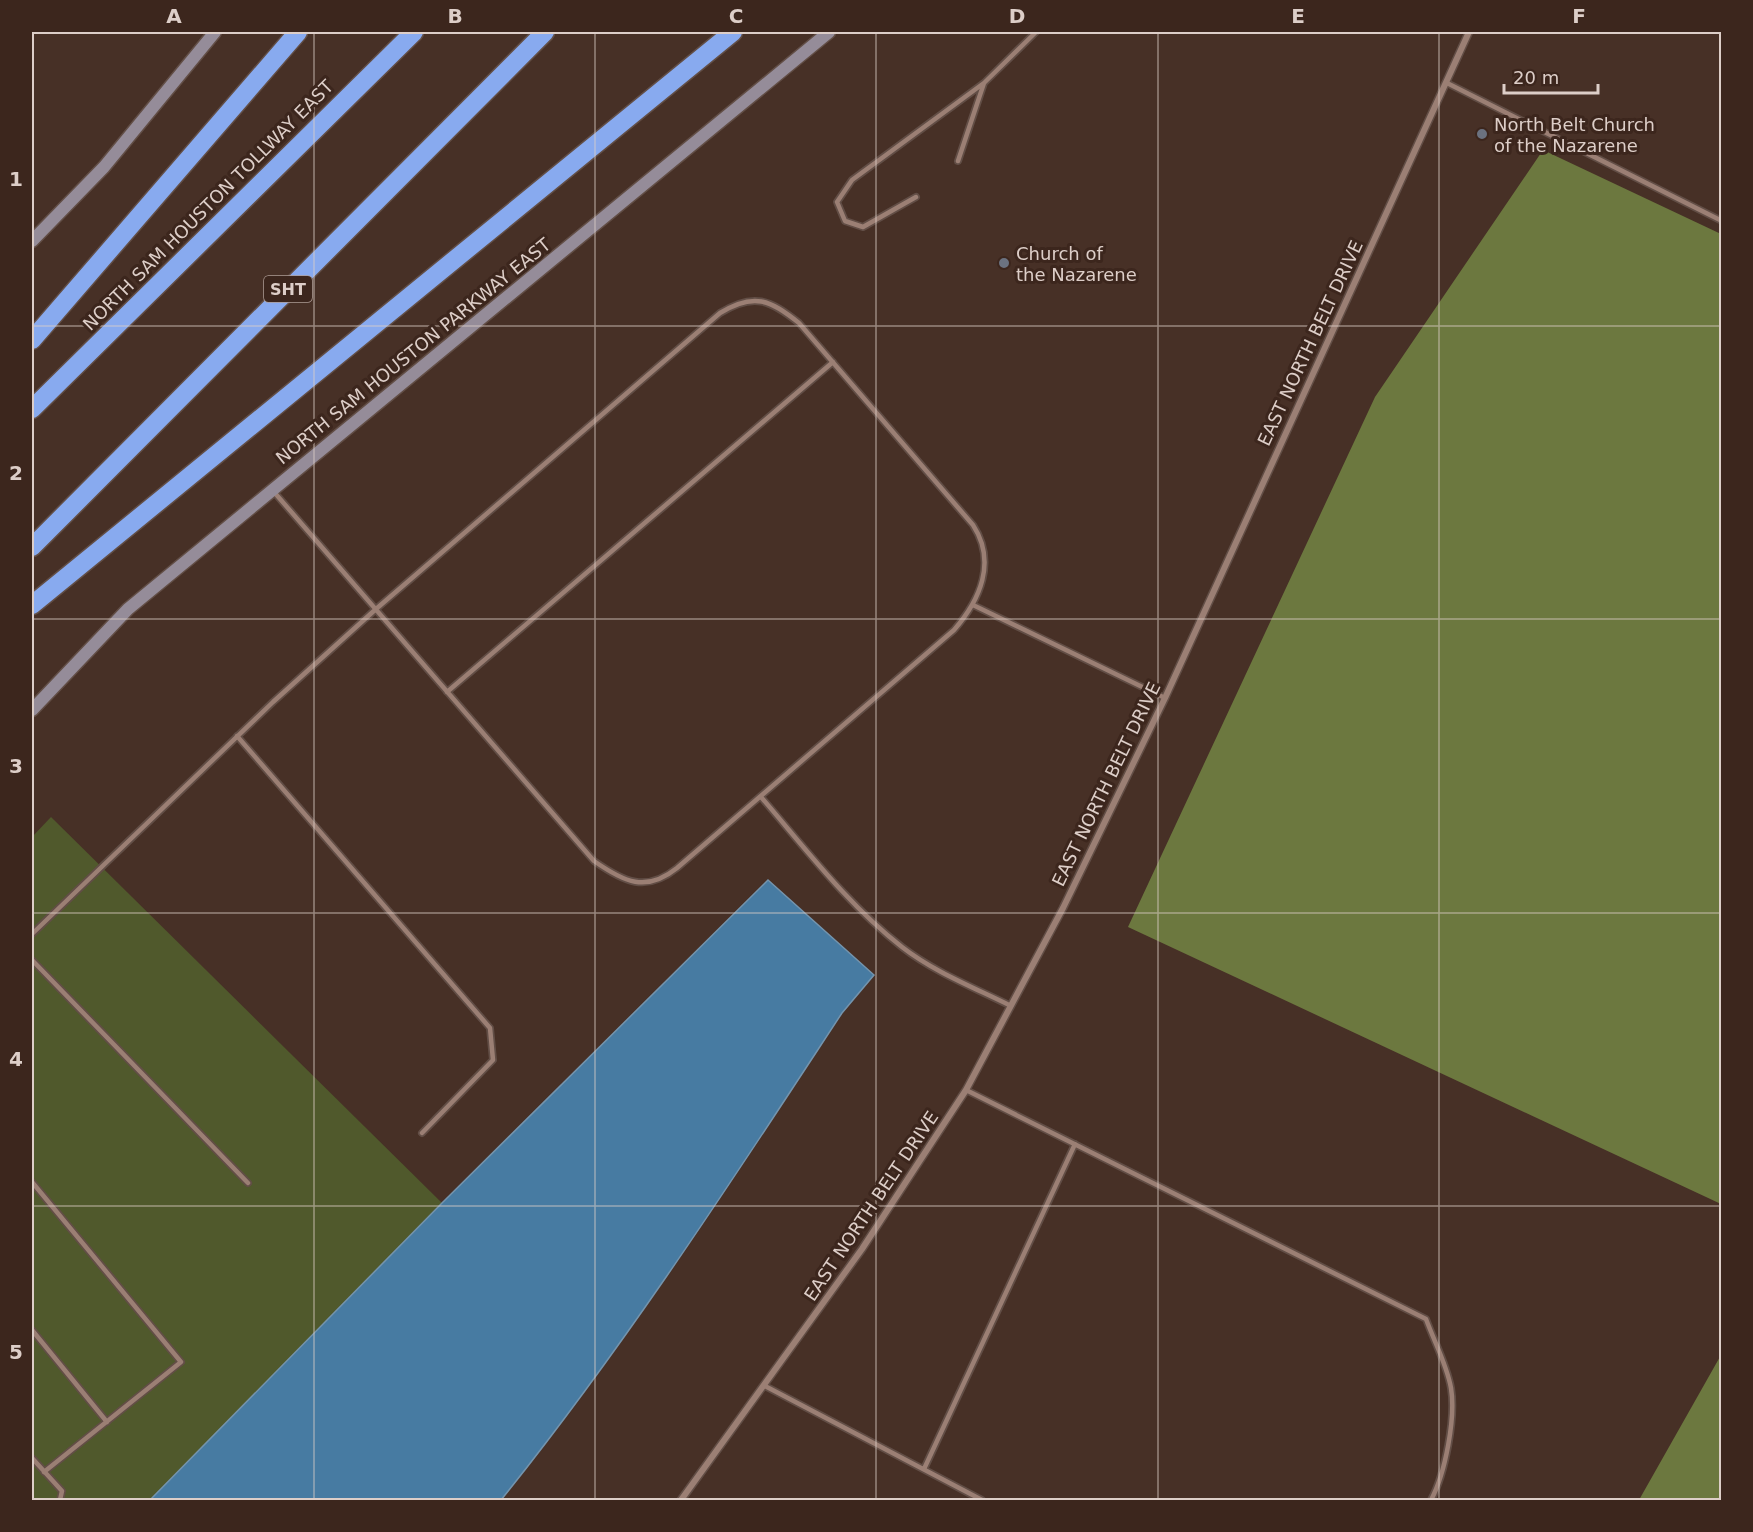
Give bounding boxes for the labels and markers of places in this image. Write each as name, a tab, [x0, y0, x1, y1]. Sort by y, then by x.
place label: North Belt Church of the Nazarene	[1494, 114, 1655, 156]
marker: North Belt Church of the Nazarene	[1475, 127, 1489, 141]
place label: Church of the Nazarene	[1016, 243, 1137, 285]
marker: Church of the Nazarene	[997, 256, 1011, 270]

